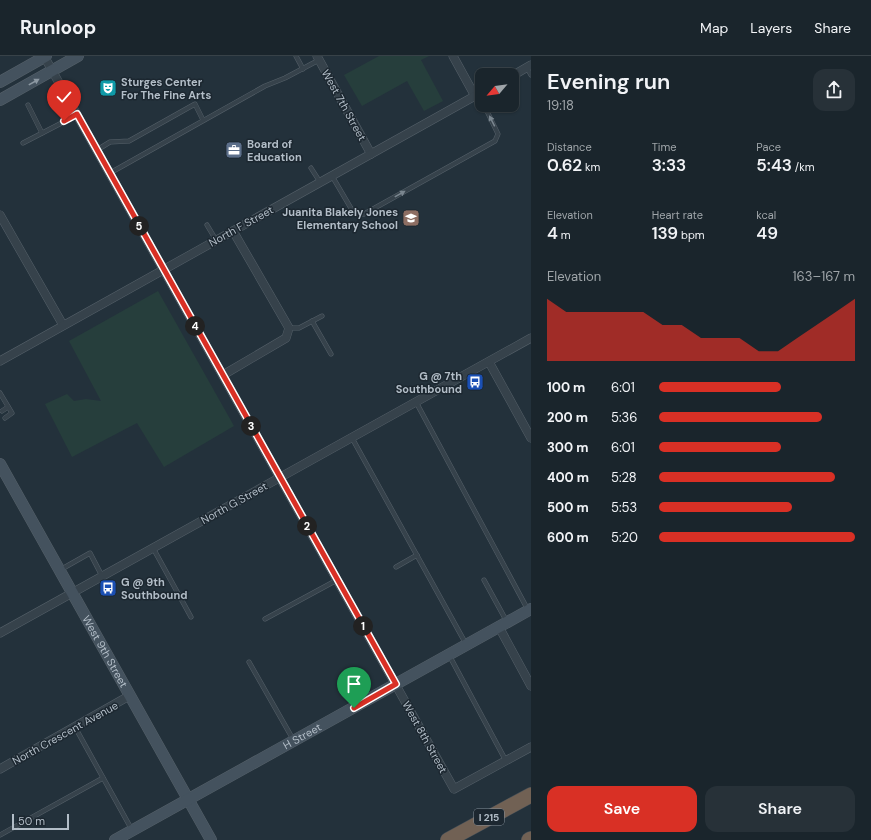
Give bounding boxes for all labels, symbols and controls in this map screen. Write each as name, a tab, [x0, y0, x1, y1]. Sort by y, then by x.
text: Runloop	[20, 15, 96, 40]
text: Map	[700, 19, 728, 37]
text: Layers	[750, 19, 792, 37]
text: Share	[814, 19, 851, 37]
street label: West 7th Street	[319, 67, 369, 143]
text: Evening run	[547, 67, 670, 96]
north arrow	[475, 68, 519, 112]
map controls	[475, 68, 519, 112]
button: share	[813, 69, 855, 111]
place label: Sturges Center For The Fine Arts	[121, 75, 211, 102]
one-way arrow	[28, 78, 40, 85]
theatre icon: Sturges Center For The Fine Arts	[98, 78, 118, 98]
pin	[47, 80, 81, 121]
icon: check	[53, 86, 75, 108]
text: 19:18	[547, 97, 574, 114]
one-way arrow	[489, 116, 495, 127]
place label: Board of Education	[247, 137, 302, 164]
office icon: Board of Education	[224, 140, 244, 160]
text: Distance	[547, 140, 592, 154]
text: Time	[652, 140, 677, 154]
text: Pace	[756, 140, 781, 154]
text: 0.62	[547, 154, 582, 176]
text: 3:33	[652, 154, 686, 176]
text: 5:43	[756, 154, 792, 176]
text: km	[582, 160, 600, 174]
text: /km	[792, 160, 815, 174]
one-way arrow	[394, 191, 406, 198]
street label: North F Street	[206, 202, 276, 250]
place label: Juanita Blakely Jones Elementary School	[282, 205, 398, 232]
school or university icon: Juanita Blakely Jones Elementary School	[401, 208, 421, 228]
text: Elevation	[547, 208, 593, 222]
text: Heart rate	[652, 208, 703, 222]
text: kcal	[756, 208, 776, 222]
pin: 5	[129, 216, 149, 236]
text: 5	[136, 219, 142, 233]
text: 4	[547, 222, 558, 244]
text: 139	[652, 222, 678, 244]
text: 49	[756, 222, 778, 244]
text: m	[558, 228, 571, 242]
text: bpm	[678, 228, 705, 242]
text: Elevation	[547, 268, 601, 285]
text: 163–167 m	[793, 268, 855, 285]
pin: 4	[185, 316, 205, 336]
text: 4	[191, 319, 199, 333]
place label: G @ 7th Southbound	[396, 369, 462, 396]
bus stop icon: G @ 7th Southbound	[465, 372, 485, 392]
text: 100 m	[547, 379, 585, 396]
text: 6:01	[611, 379, 635, 396]
text: 200 m	[547, 409, 588, 426]
text: 5:36	[611, 409, 637, 426]
pin: 3	[241, 416, 261, 436]
text: 3	[248, 419, 254, 433]
text: 300 m	[547, 439, 588, 456]
text: 6:01	[611, 439, 635, 456]
text: 400 m	[547, 469, 589, 486]
text: 5:28	[611, 469, 637, 486]
street label: North G Street	[198, 479, 270, 527]
text: 500 m	[547, 499, 589, 516]
text: 5:53	[611, 499, 637, 516]
pin: 2	[297, 516, 317, 536]
text: 2	[304, 519, 310, 533]
text: 600 m	[547, 529, 589, 546]
text: 5:20	[611, 529, 638, 546]
place label: G @ 9th Southbound	[121, 575, 187, 602]
bus stop icon: G @ 9th Southbound	[98, 578, 118, 598]
street label: West 9th Street	[79, 613, 131, 690]
pin: 1	[353, 616, 373, 636]
text: 1	[361, 619, 365, 633]
pin	[337, 667, 371, 708]
icon: arrive	[343, 673, 365, 695]
street label: North Crescent Avenue	[10, 698, 120, 768]
street label: West 8th Street	[399, 698, 451, 776]
street label: H Street	[280, 720, 324, 752]
button: Save	[547, 786, 697, 832]
button: Share	[705, 786, 855, 832]
road number: I 215	[474, 809, 504, 825]
scale bar	[12, 812, 69, 831]
text: 50 m	[18, 814, 45, 828]

